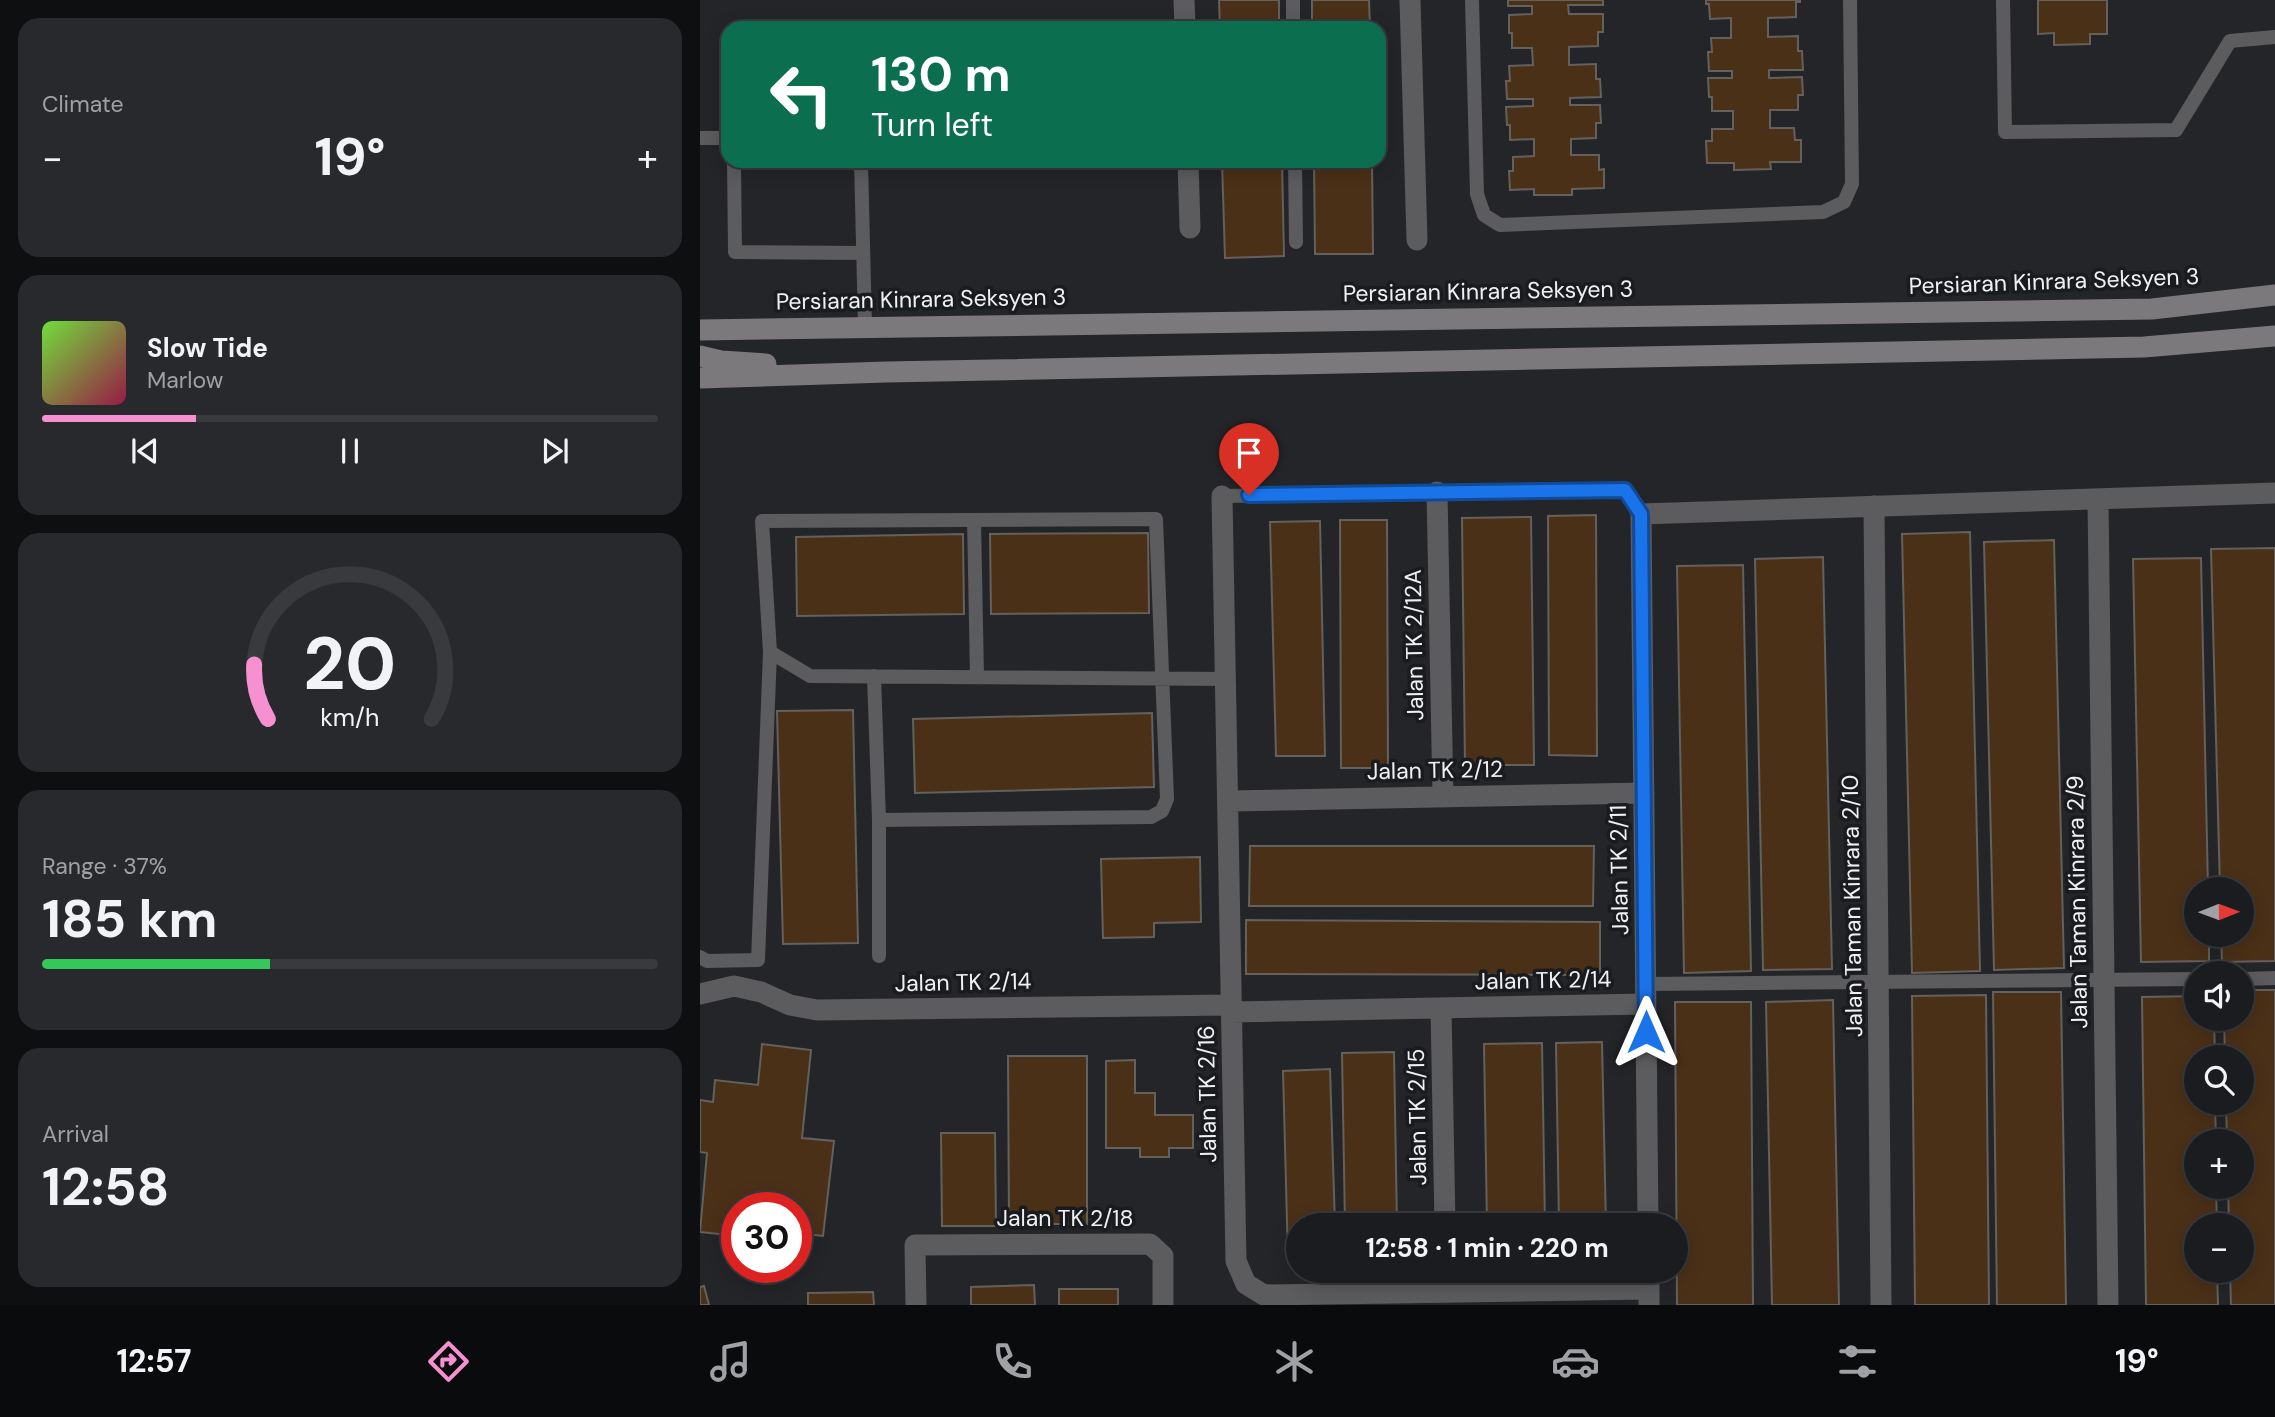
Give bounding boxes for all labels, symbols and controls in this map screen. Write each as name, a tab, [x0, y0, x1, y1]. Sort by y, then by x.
text: 130 m	[871, 42, 1011, 106]
icon: left	[756, 49, 847, 140]
text: Climate	[42, 89, 124, 119]
text: Turn left	[871, 104, 993, 146]
text: 19°	[315, 123, 385, 191]
text: −	[42, 133, 63, 183]
text: +	[637, 133, 658, 183]
street label: Persiaran Kinrara Seksyen 3	[1908, 261, 2200, 301]
street label: Persiaran Kinrara Seksyen 3	[1342, 273, 1634, 309]
street label: Persiaran Kinrara Seksyen 3	[775, 281, 1067, 317]
text: Slow Tide	[147, 331, 268, 365]
text: Marlow	[147, 365, 223, 395]
pin	[1219, 423, 1279, 495]
icon: previous	[126, 432, 164, 470]
icon: pause	[331, 432, 369, 470]
icon: next	[536, 432, 574, 470]
icon: arrive	[1230, 434, 1268, 472]
street label: Jalan TK 2/12A	[1398, 569, 1430, 721]
text: 20	[304, 617, 396, 712]
text: km/h	[320, 700, 380, 733]
street label: Jalan TK 2/12	[1367, 754, 1503, 786]
street label: Jalan Taman Kinrara 2/10	[1835, 774, 1869, 1038]
street label: Jalan Taman Kinrara 2/9	[2060, 775, 2094, 1029]
street label: Jalan TK 2/11	[1603, 805, 1635, 935]
text: Range · 37%	[42, 851, 167, 881]
north arrow	[2184, 877, 2254, 947]
map controls	[2184, 877, 2254, 1283]
text: 185 km	[42, 885, 217, 953]
button: sound	[2184, 961, 2254, 1031]
street label: Jalan TK 2/14	[1474, 964, 1612, 996]
street label: Jalan TK 2/14	[894, 966, 1032, 998]
position arrow	[1609, 995, 1683, 1069]
street label: Jalan TK 2/16	[1191, 1025, 1223, 1163]
button: search	[2184, 1045, 2254, 1115]
street label: Jalan TK 2/15	[1401, 1048, 1433, 1186]
text: Arrival	[42, 1119, 109, 1149]
button: +	[2184, 1129, 2254, 1199]
text: 12:58	[42, 1153, 169, 1221]
speed limit sign: 30	[721, 1192, 812, 1283]
street label: Jalan TK 2/18	[997, 1203, 1133, 1233]
button: −	[2184, 1213, 2254, 1283]
text: 12:58 · 1 min · 220 m	[1365, 1231, 1609, 1265]
icon: directions	[424, 1337, 473, 1386]
icon: music	[706, 1337, 755, 1386]
icon: phone	[988, 1337, 1037, 1386]
icon: climate	[1270, 1337, 1319, 1386]
icon: car	[1551, 1337, 1600, 1386]
icon: filters	[1833, 1337, 1882, 1386]
text: 12:57	[116, 1340, 192, 1382]
text: 19°	[2115, 1340, 2159, 1382]

